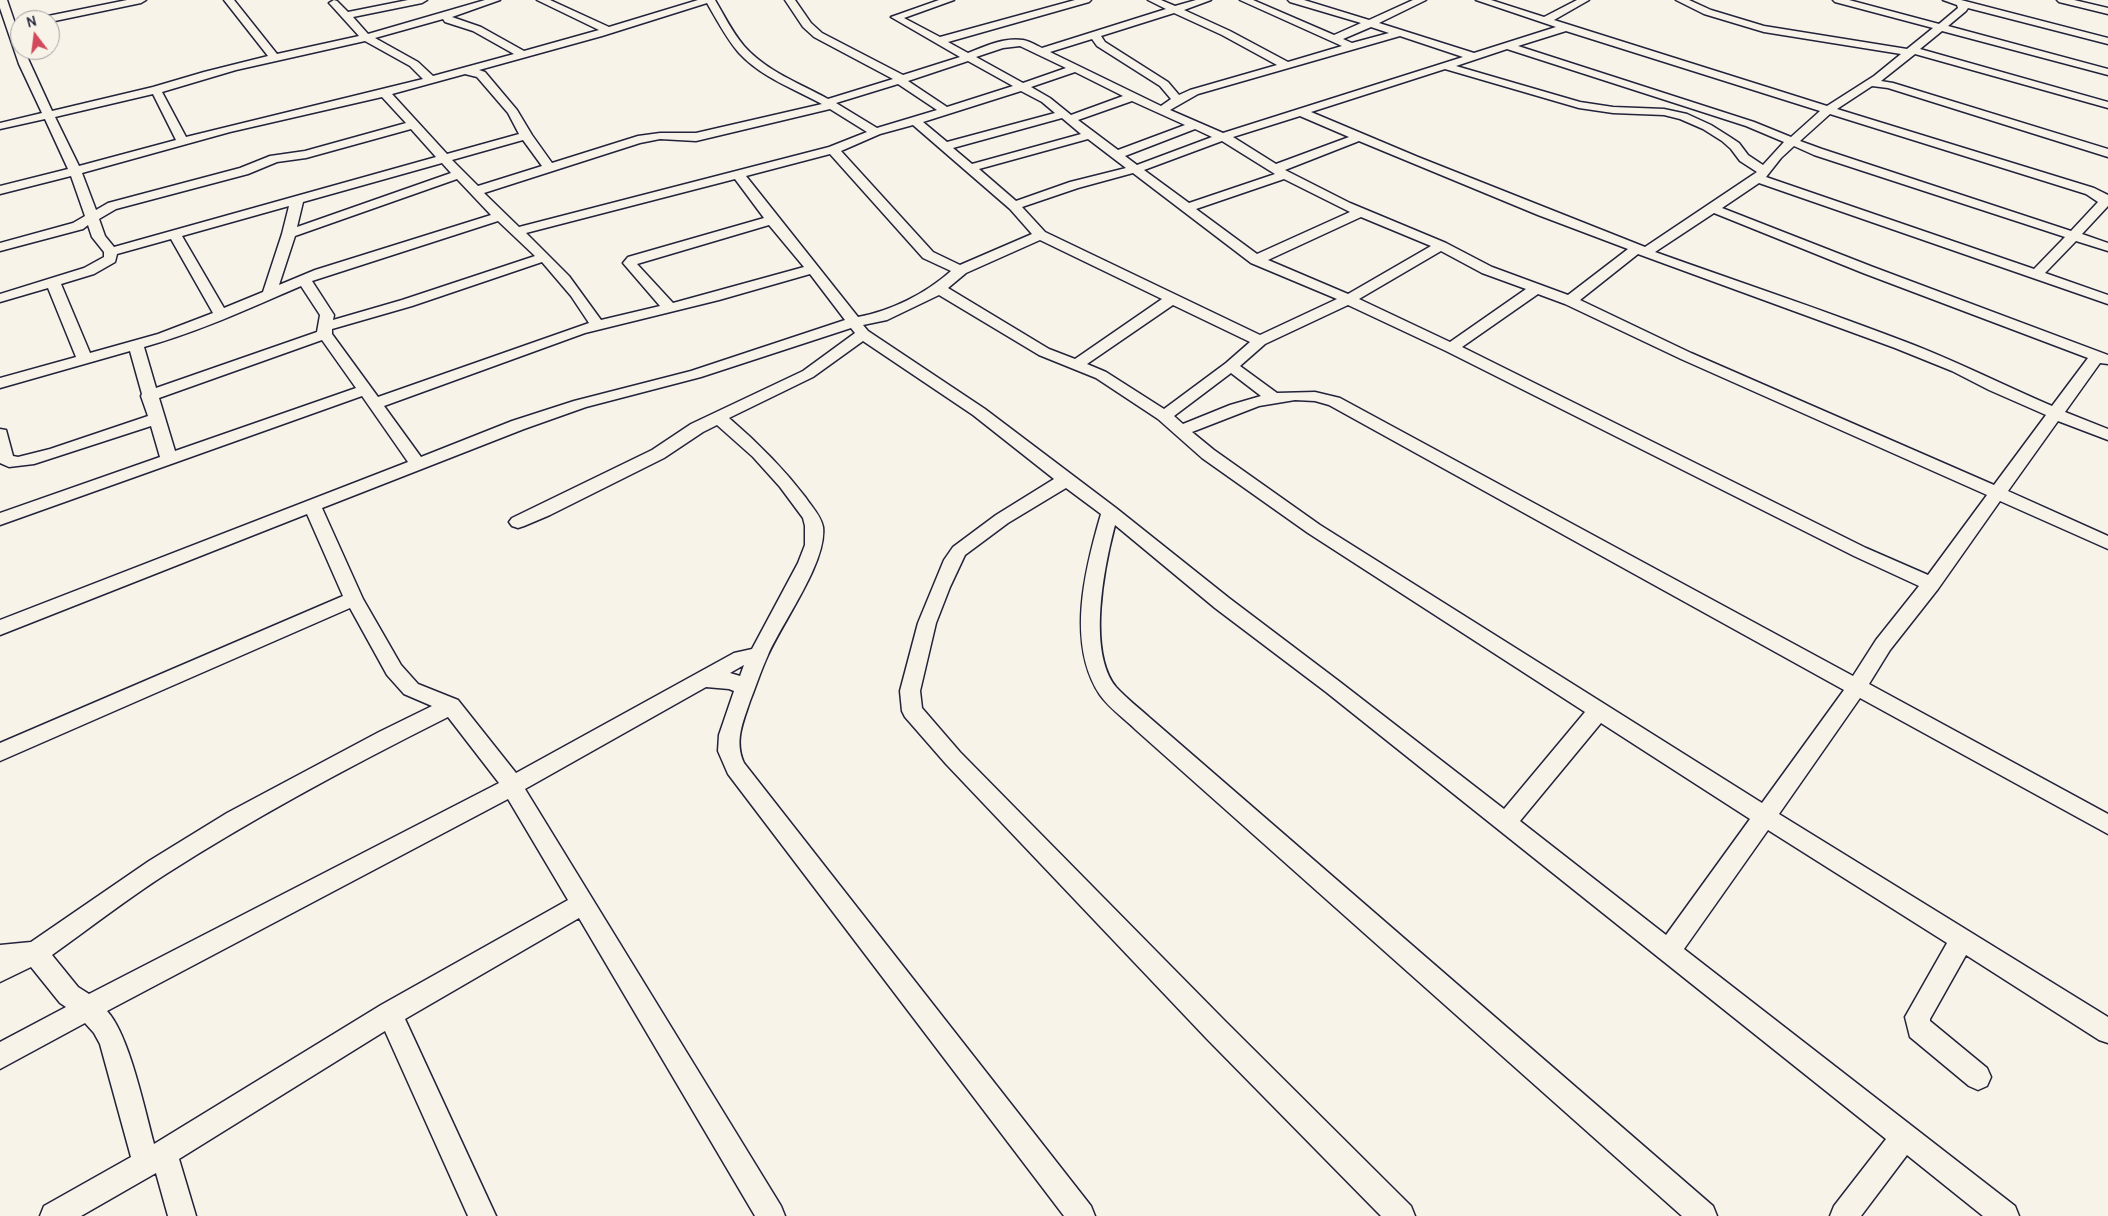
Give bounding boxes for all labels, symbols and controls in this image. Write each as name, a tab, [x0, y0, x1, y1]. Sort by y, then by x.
north arrow	[10, 10, 60, 60]
text: N	[24, 12, 38, 31]

